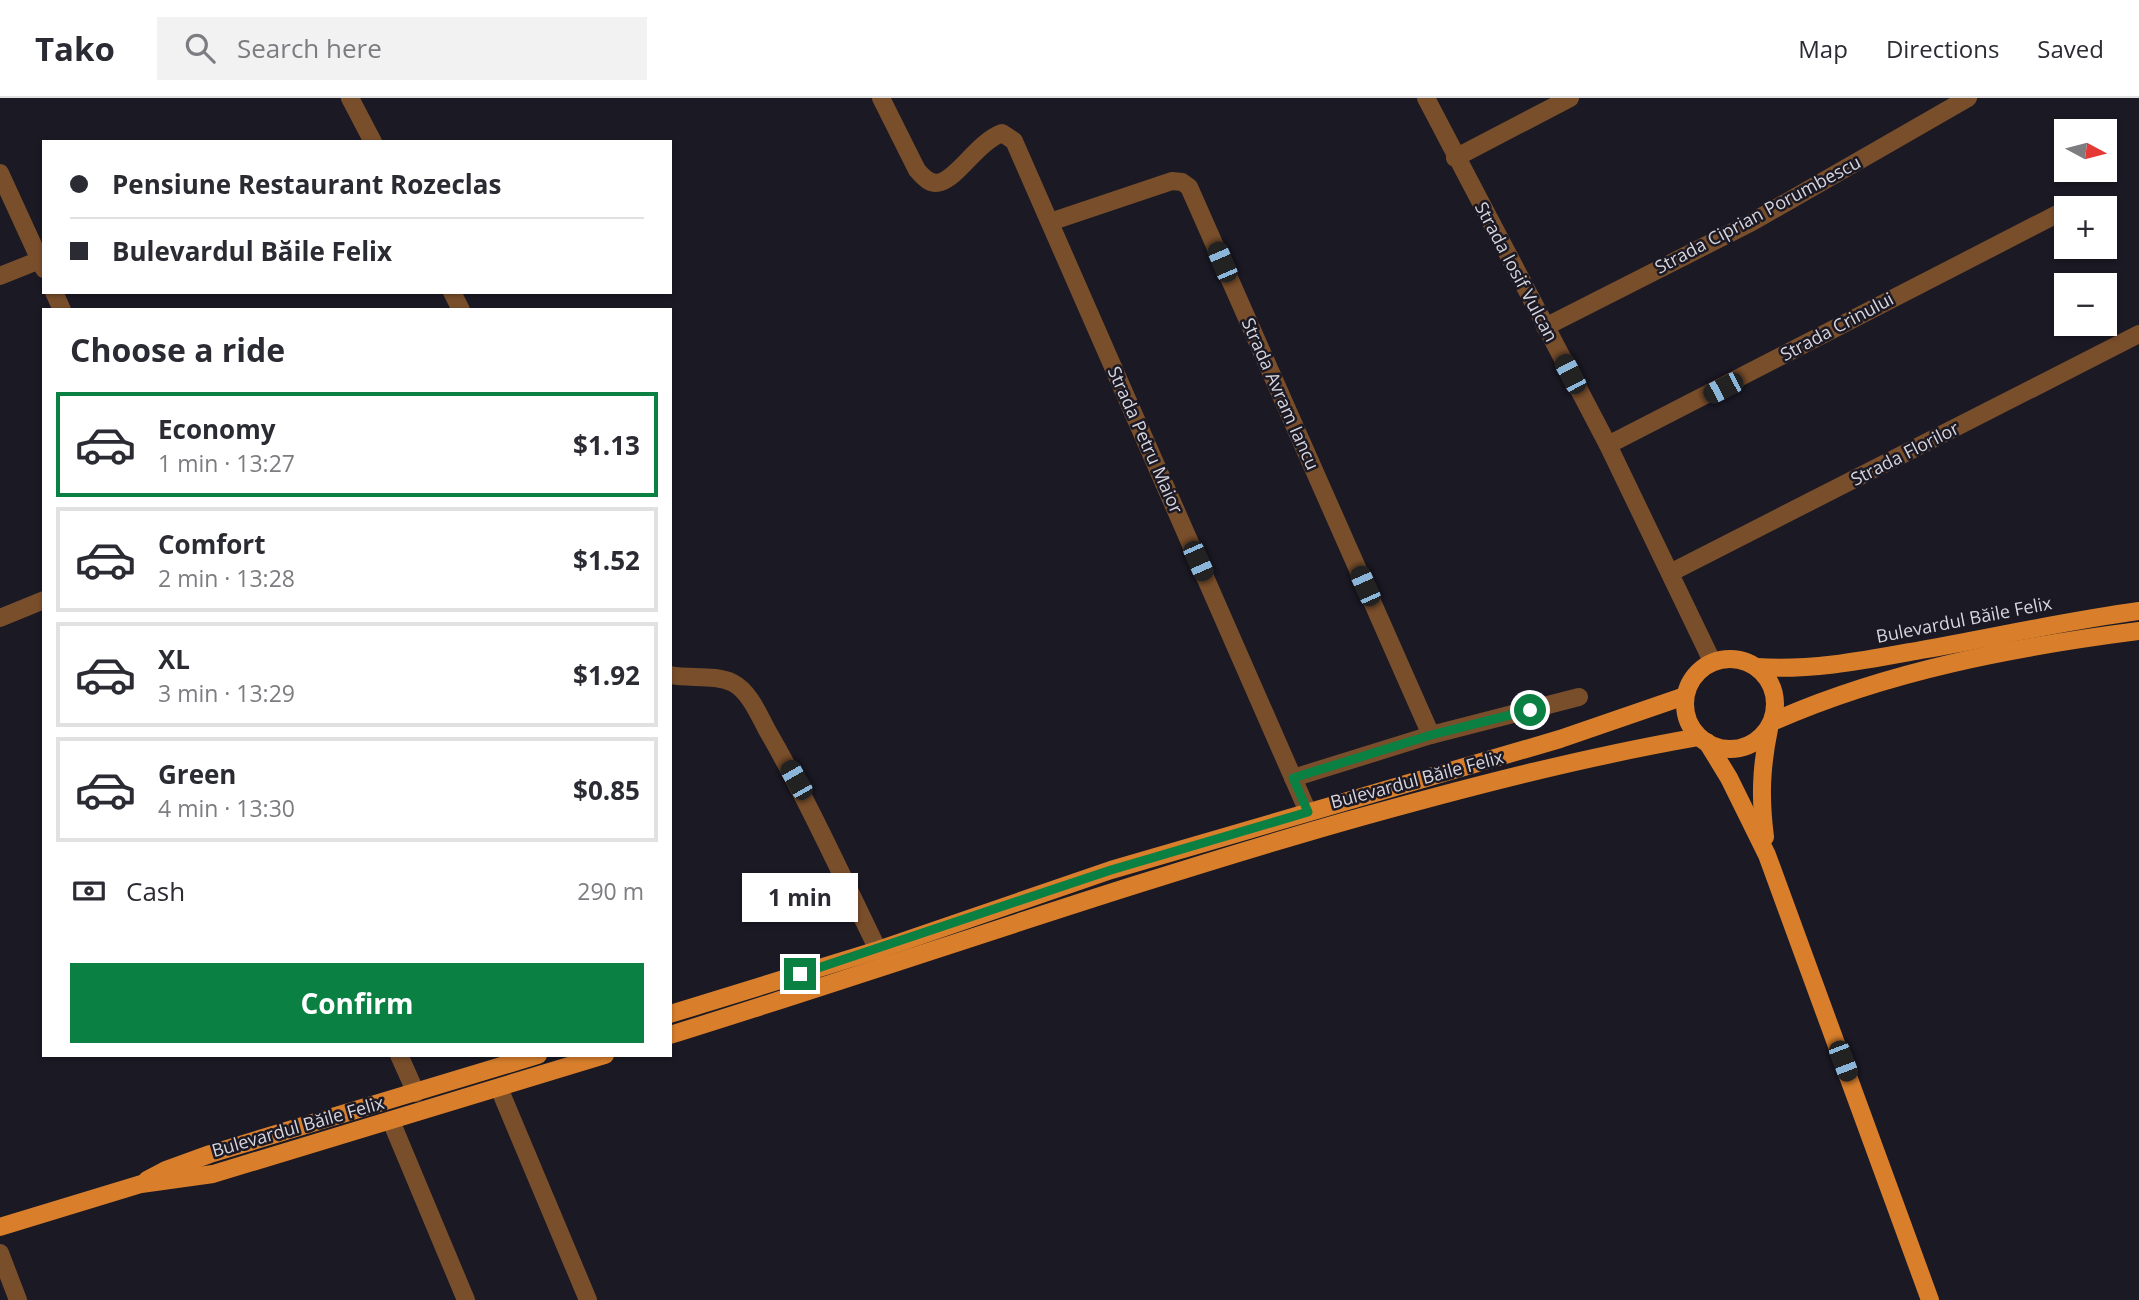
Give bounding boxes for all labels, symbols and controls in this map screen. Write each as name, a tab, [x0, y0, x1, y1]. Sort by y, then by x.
search box	[157, 17, 647, 80]
text: Tako	[35, 26, 115, 71]
icon: search	[181, 29, 219, 67]
text: Search here	[237, 30, 382, 66]
text: Map	[1798, 32, 1848, 65]
text: Directions	[1886, 32, 1999, 65]
text: Saved	[2037, 32, 2104, 65]
north arrow	[2054, 119, 2118, 182]
map controls	[2054, 119, 2117, 336]
street label: Strada Ciprian Porumbescu	[1650, 150, 1865, 279]
text: Pensiune Restaurant Rozeclas	[112, 166, 501, 202]
button: +	[2054, 196, 2117, 259]
street label: Strada Iosif Vulcan	[1470, 197, 1564, 346]
text: Bulevardul Băile Felix	[112, 233, 392, 269]
car	[1205, 239, 1240, 285]
button: −	[2054, 273, 2117, 336]
street label: Strada Crinului	[1776, 286, 1897, 366]
street label: Strada Avram Iancu	[1237, 314, 1325, 473]
text: Choose a ride	[70, 328, 285, 371]
car	[1551, 351, 1590, 397]
street label: Strada Petru Maior	[1103, 362, 1189, 518]
car	[1700, 369, 1747, 407]
text: Economy	[158, 411, 276, 447]
icon: car	[74, 413, 137, 476]
street label: Strada Florilor	[1846, 415, 1963, 491]
text: $1.13	[573, 427, 640, 463]
text: 1 min · 13:27	[158, 447, 295, 479]
text: Comfort	[158, 526, 265, 562]
icon: car	[74, 528, 137, 591]
car	[1180, 538, 1217, 584]
text: $1.52	[573, 542, 640, 578]
text: 2 min · 13:28	[158, 562, 295, 594]
car	[1347, 563, 1384, 609]
street label: Bulevardul Băile Felix	[1874, 590, 2054, 648]
text: XL	[158, 641, 190, 677]
icon: car	[74, 643, 137, 706]
text: $1.92	[573, 657, 640, 693]
text: 3 min · 13:29	[158, 677, 295, 709]
route start	[1514, 694, 1546, 726]
street label: Bulevardul Băile Felix	[1327, 744, 1507, 814]
text: Green	[158, 756, 236, 792]
car	[777, 757, 816, 803]
icon: car	[74, 758, 137, 821]
text: $0.85	[573, 772, 640, 808]
text: 4 min · 13:30	[158, 792, 295, 824]
icon: cash	[70, 872, 108, 910]
callout: 1 min	[742, 872, 858, 922]
text: Cash	[126, 873, 185, 909]
text: 290 m	[577, 875, 644, 907]
text: 1 min	[768, 881, 832, 913]
route end	[784, 958, 816, 990]
button: Confirm	[70, 963, 644, 1043]
car	[1826, 1038, 1861, 1084]
street label: Bulevardul Băile Felix	[209, 1090, 387, 1162]

